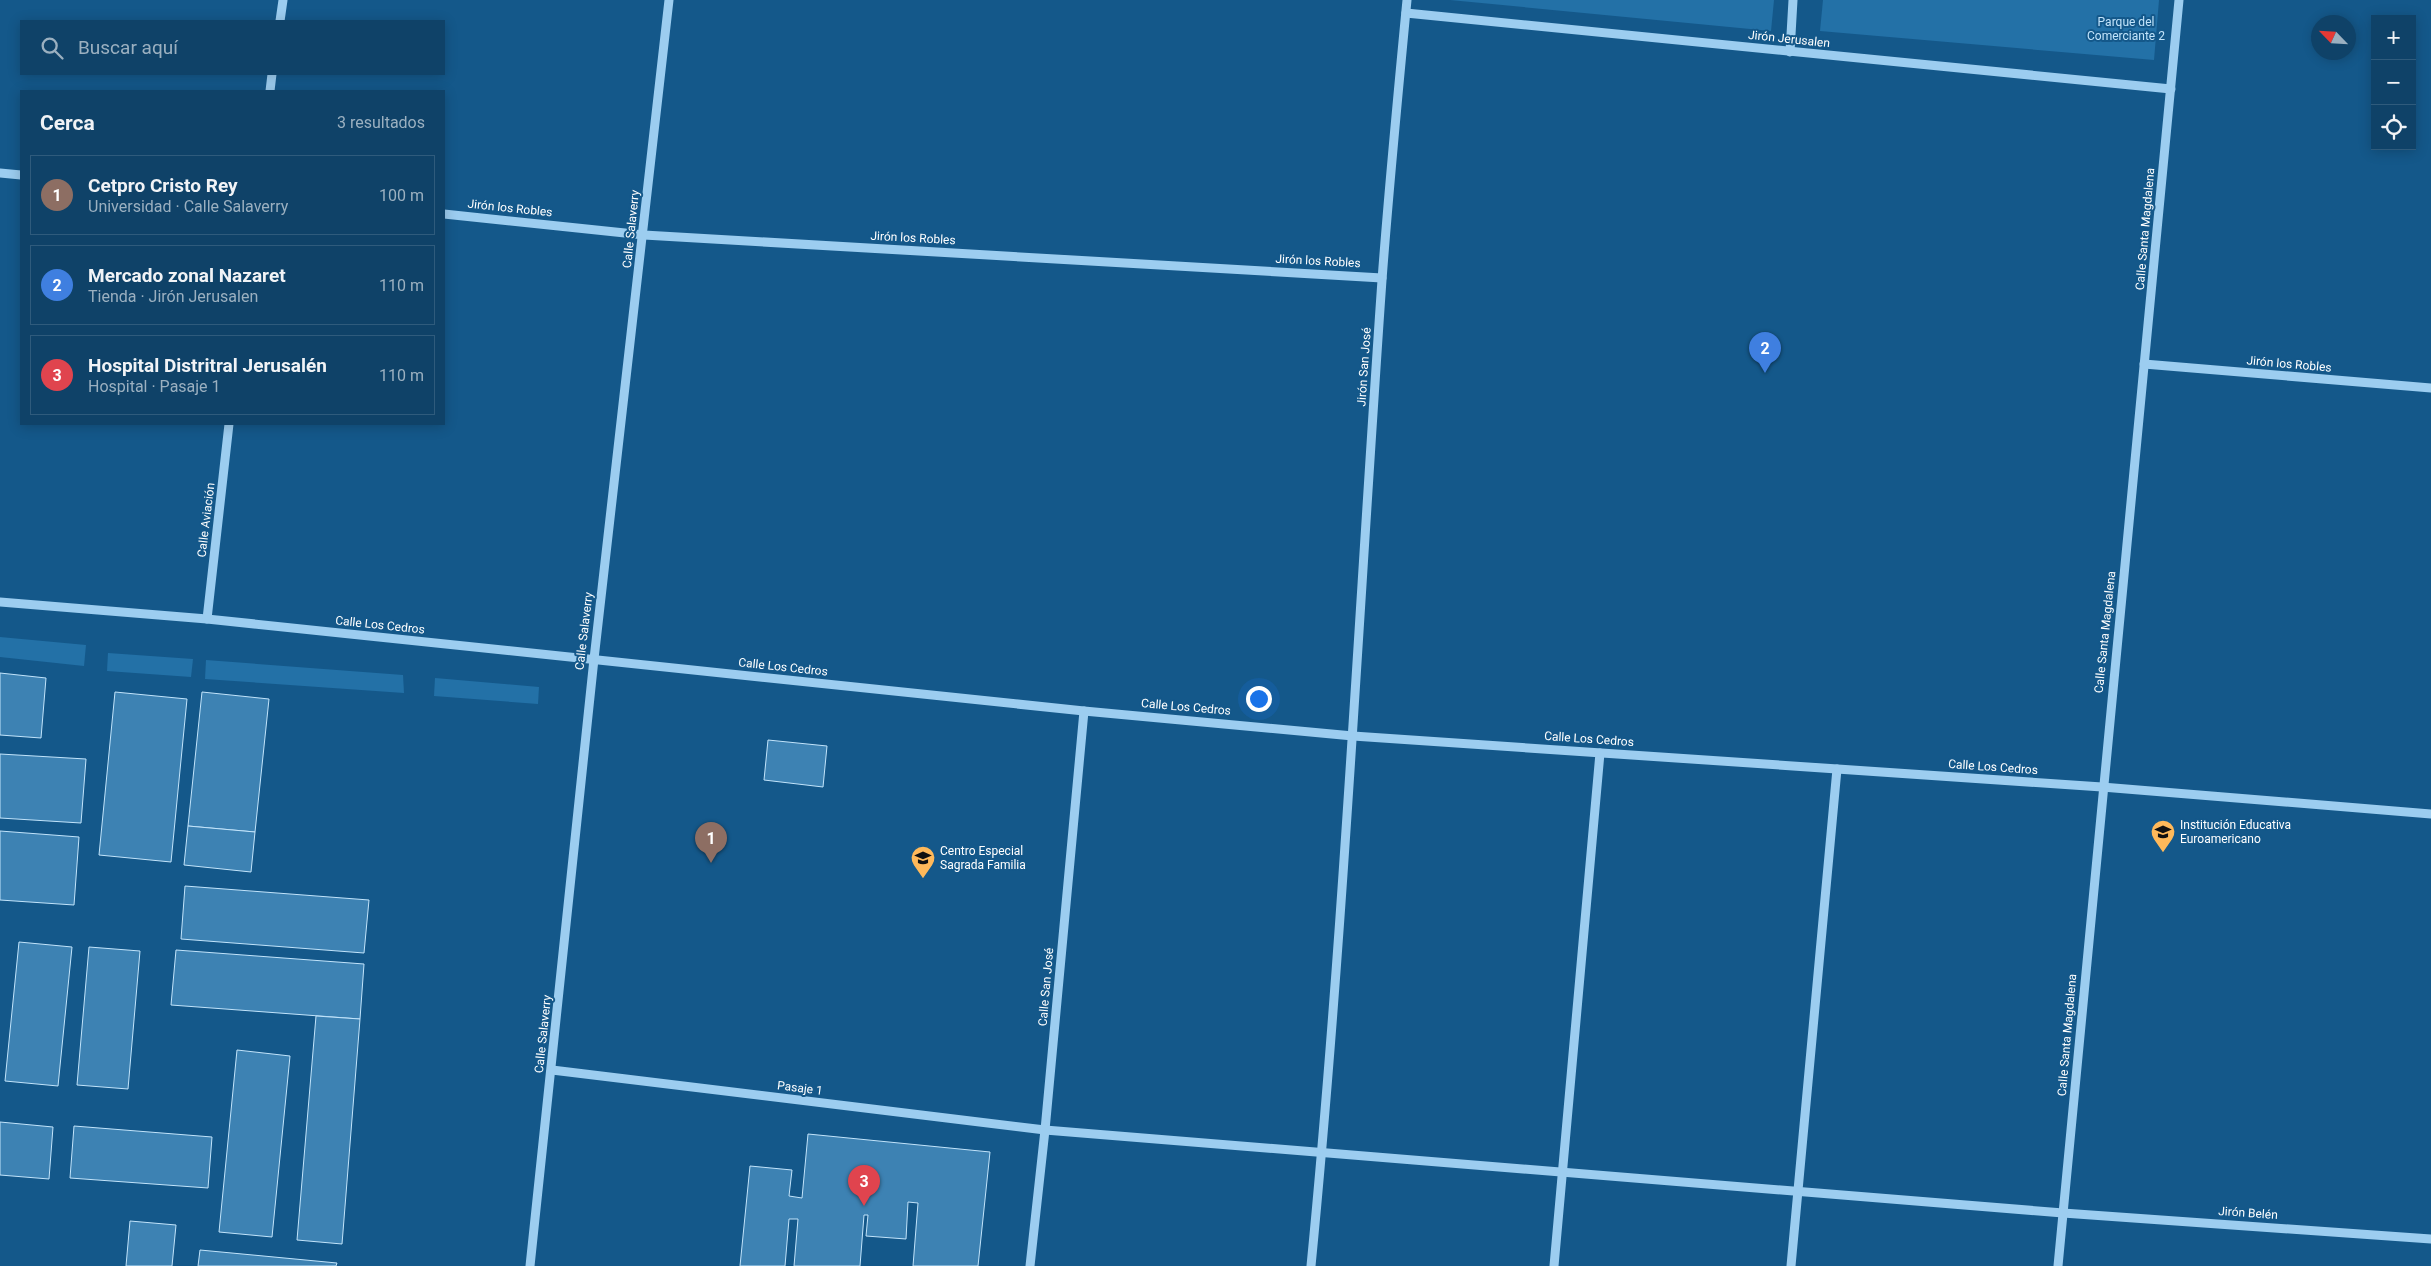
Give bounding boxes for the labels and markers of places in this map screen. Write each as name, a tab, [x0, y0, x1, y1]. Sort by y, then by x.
pin: 2	[1749, 332, 1781, 373]
place label: Institución Educativa Euroamericano	[2180, 818, 2291, 846]
school or university icon: Institución Educativa Euroamericano	[2150, 819, 2176, 853]
pin: 1	[695, 822, 727, 863]
place label: Centro Especial Sagrada Familia	[940, 844, 1026, 872]
school or university icon: Centro Especial Sagrada Familia	[910, 845, 936, 879]
pin: 3	[848, 1165, 880, 1206]

